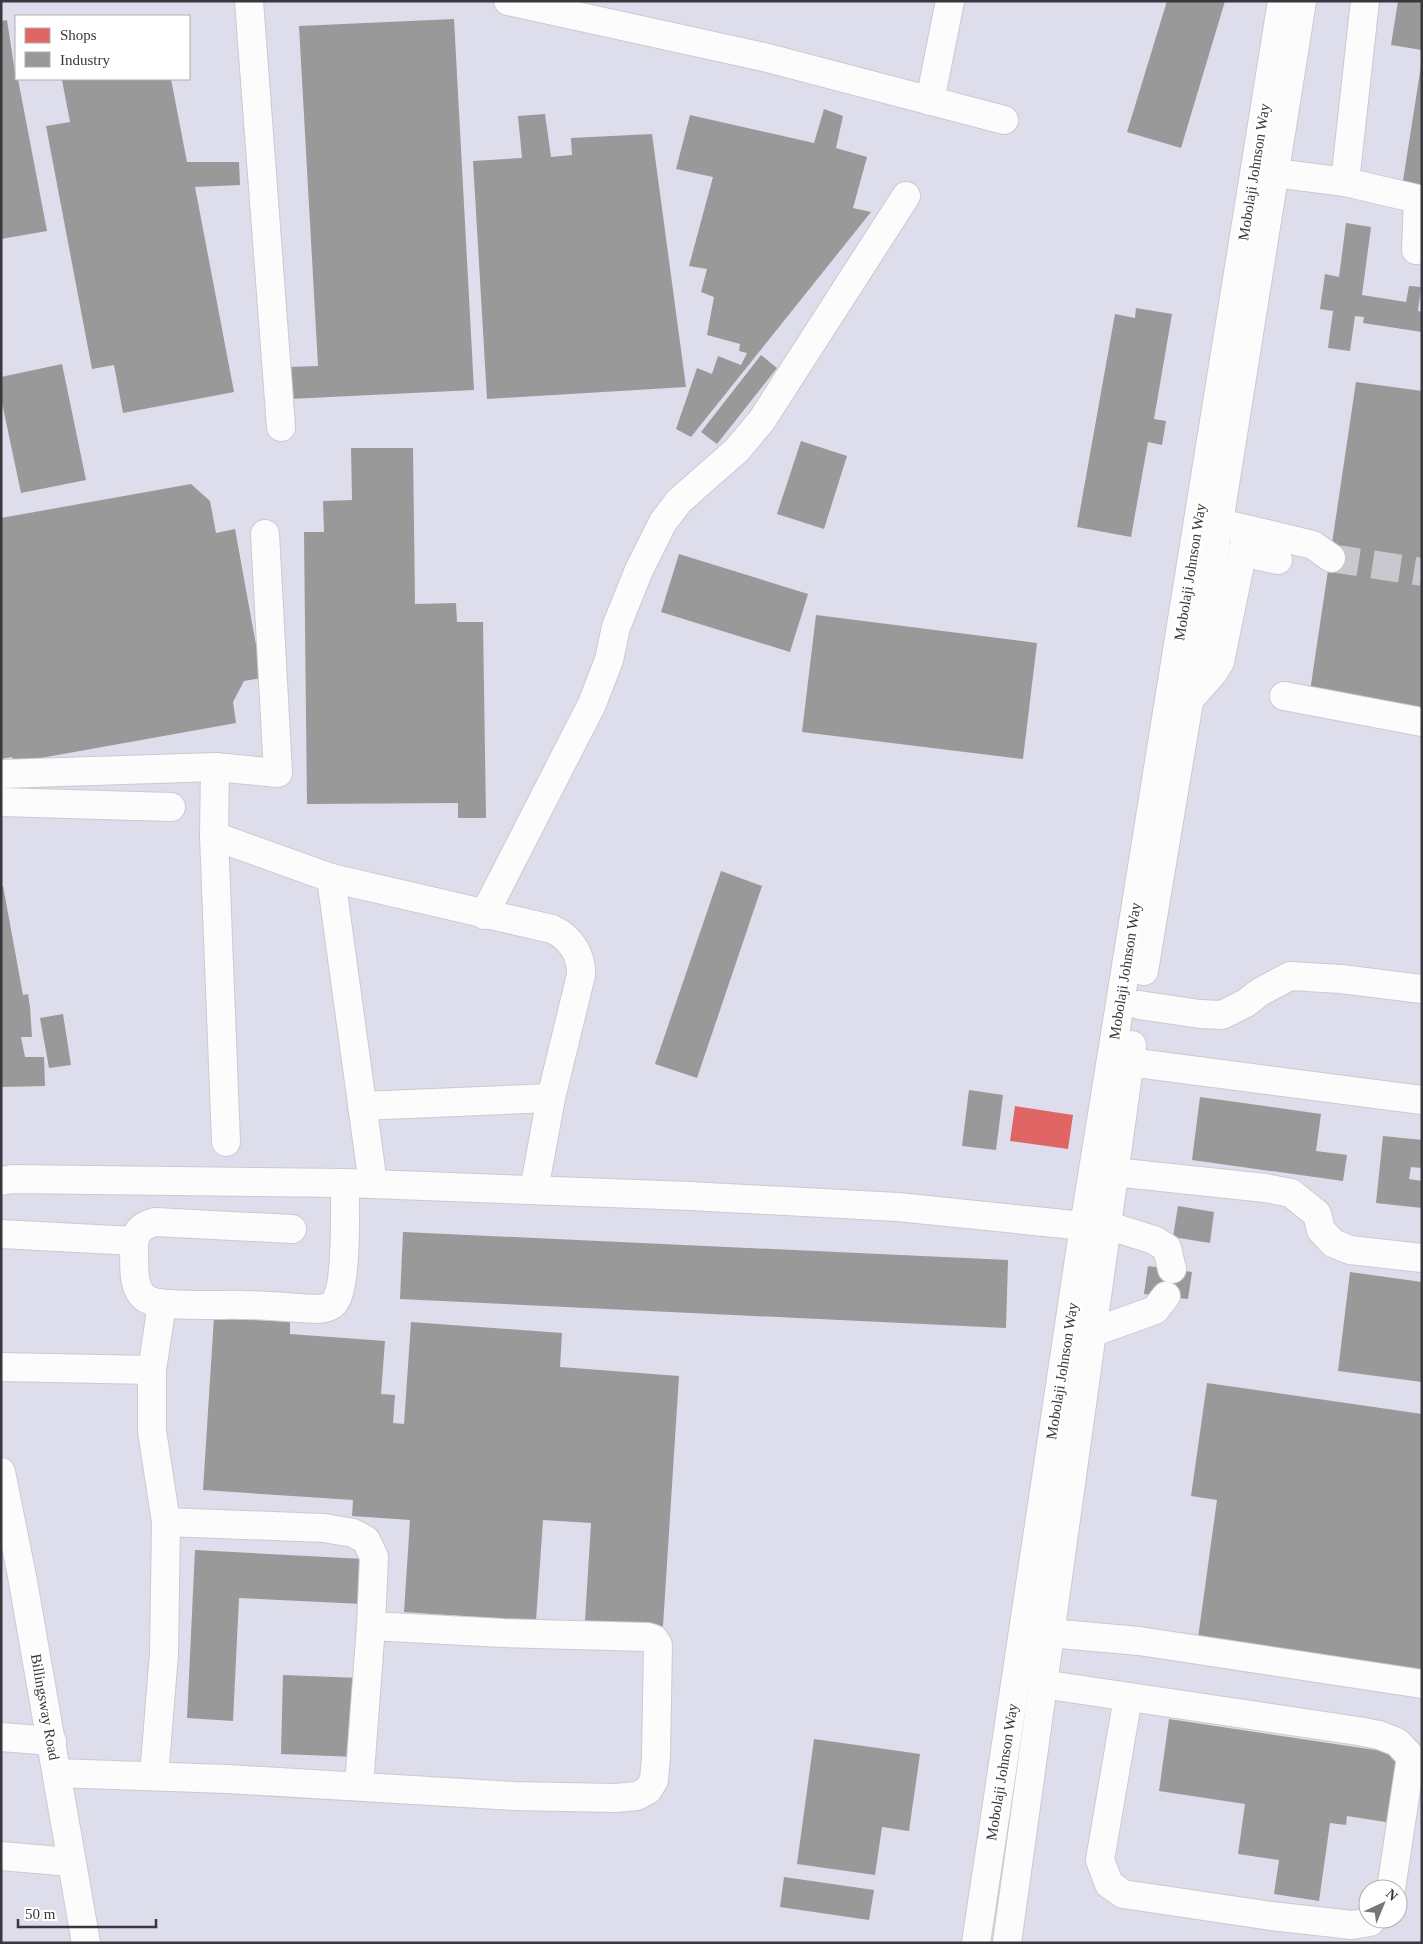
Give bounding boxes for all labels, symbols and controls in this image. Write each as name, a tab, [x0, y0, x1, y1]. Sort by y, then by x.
legend	[15, 15, 190, 80]
text: Shops	[60, 27, 97, 43]
text: Industry	[60, 52, 110, 68]
street label: Mobolaji Johnson Way	[1235, 102, 1273, 242]
street label: Mobolaji Johnson Way	[1171, 502, 1209, 642]
street label: Mobolaji Johnson Way	[1106, 901, 1144, 1041]
street label: Mobolaji Johnson Way	[1043, 1301, 1081, 1441]
street label: Billingsway Road	[28, 1652, 62, 1762]
street label: Mobolaji Johnson Way	[983, 1702, 1021, 1842]
north arrow	[1358, 1879, 1408, 1929]
text: N	[1383, 1886, 1401, 1904]
scale bar	[18, 1896, 155, 1928]
text: 50 m	[25, 1906, 56, 1922]

